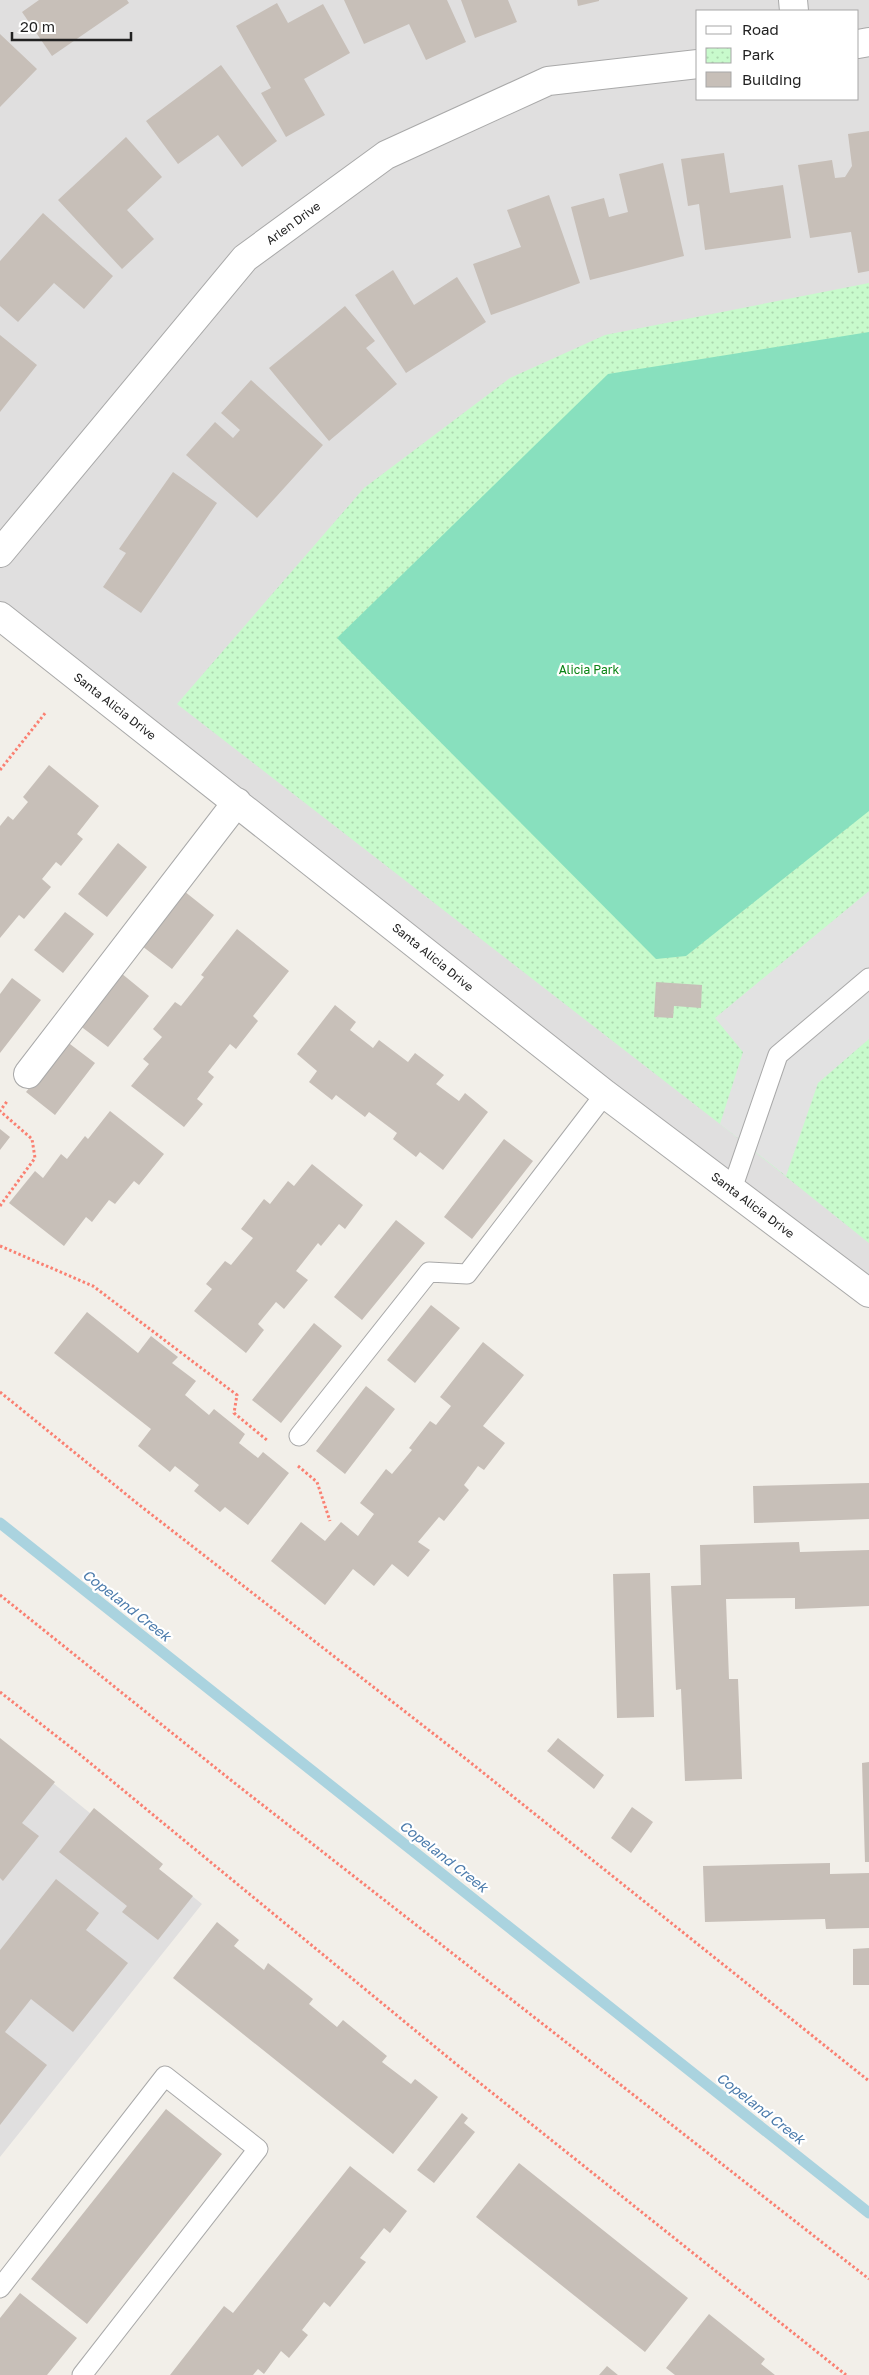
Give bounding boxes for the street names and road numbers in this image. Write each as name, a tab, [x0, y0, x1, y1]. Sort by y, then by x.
street label: Arlen Drive	[263, 198, 323, 248]
street label: Santa Alicia Drive	[71, 669, 159, 743]
street label: Santa Alicia Drive	[389, 920, 477, 994]
street label: Santa Alicia Drive	[708, 1169, 798, 1241]

